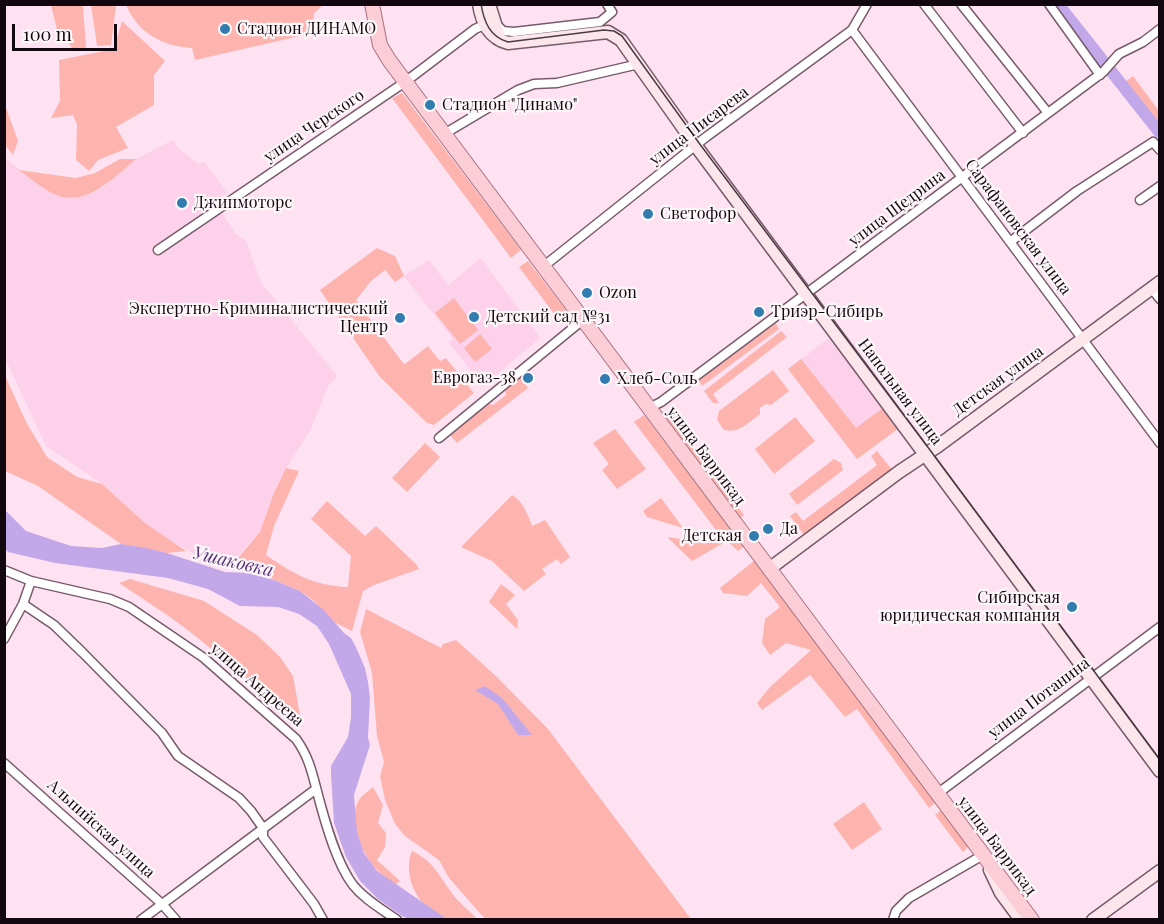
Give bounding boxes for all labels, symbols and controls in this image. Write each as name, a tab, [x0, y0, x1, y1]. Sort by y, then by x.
scale bar	[15, 12, 120, 50]
place label: Стадион ДИНАМО	[237, 19, 376, 39]
text: 100 m	[23, 22, 72, 46]
marker: Стадион ДИНАМО	[218, 22, 232, 36]
street label: улица Писарева	[646, 82, 752, 170]
street label: улица Черского	[260, 85, 368, 167]
place label: Стадион "Динамо"	[442, 95, 577, 115]
marker: Стадион "Динамо"	[423, 98, 437, 112]
street label: Сарафановская улица	[961, 155, 1075, 299]
street label: улица Щедрина	[845, 165, 949, 251]
place label: Джипмоторс	[194, 193, 292, 213]
marker: Джипмоторс	[175, 196, 189, 210]
place label: Светофор	[660, 204, 736, 224]
marker: Светофор	[641, 207, 655, 221]
place label: Ozon	[599, 283, 637, 303]
marker: Ozon	[580, 286, 594, 300]
place label: Экспертно-Криминалистический Центр	[129, 299, 388, 337]
place label: Триэр-Сибирь	[771, 302, 883, 322]
marker: Триэр-Сибирь	[752, 305, 766, 319]
place label: Детский сад №31	[486, 307, 610, 327]
marker: Детский сад №31	[467, 310, 481, 324]
marker: Экспертно-Криминалистический Центр	[393, 311, 407, 325]
street label: Напольная улица	[854, 335, 946, 449]
street label: Детская улица	[949, 342, 1047, 420]
place label: Еврогаз-38	[433, 368, 516, 388]
place label: Хлеб-Соль	[617, 369, 697, 389]
marker: Еврогаз-38	[521, 371, 535, 385]
marker: Хлеб-Соль	[598, 372, 612, 386]
street label: улица Баррикад	[663, 403, 749, 509]
place label: Да	[780, 519, 798, 539]
marker: Да	[761, 522, 775, 536]
place label: Детская	[682, 526, 742, 546]
marker: Детская	[747, 529, 761, 543]
water label: Ушаковка	[191, 542, 275, 582]
place label: Сибирская юридическая компания	[880, 588, 1060, 626]
marker: Сибирская юридическая компания	[1065, 600, 1079, 614]
street label: улица Андреева	[206, 639, 308, 731]
street label: улица Потанина	[984, 654, 1094, 742]
street label: Альпийская улица	[43, 776, 159, 882]
street label: улица Баррикад	[954, 793, 1040, 899]

